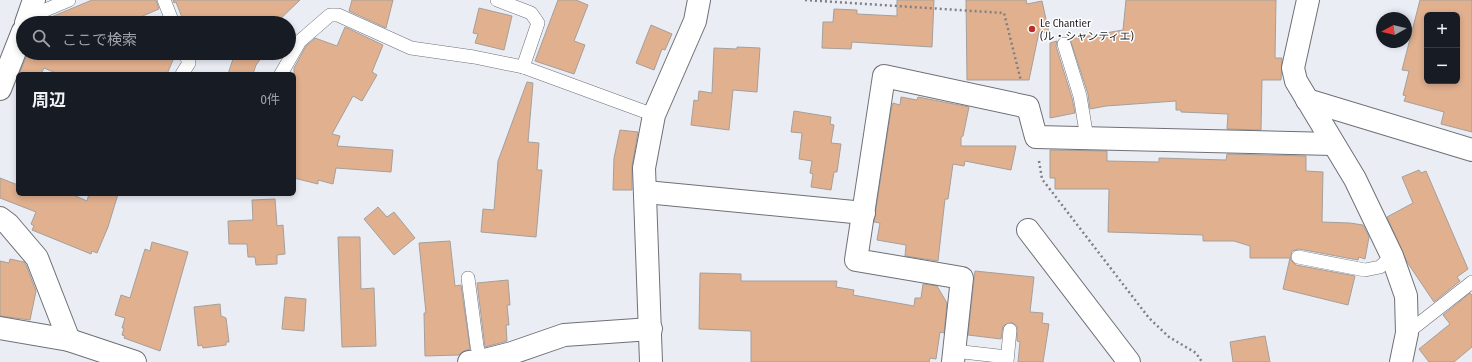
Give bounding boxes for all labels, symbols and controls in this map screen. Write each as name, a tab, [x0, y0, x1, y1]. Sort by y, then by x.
north arrow	[1376, 12, 1412, 48]
map controls	[1424, 12, 1460, 84]
button: +	[1424, 12, 1460, 48]
search box	[16, 16, 296, 60]
place label: Le Chantier (ル・シャンティエ)	[1040, 17, 1134, 43]
marker: Le Chantier (ル・シャンティエ)	[1027, 24, 1037, 34]
icon: search	[30, 27, 52, 49]
text: ここで検索	[62, 31, 137, 49]
button: −	[1424, 48, 1460, 84]
text: 周辺	[32, 90, 66, 111]
text: 0件	[260, 92, 280, 107]

